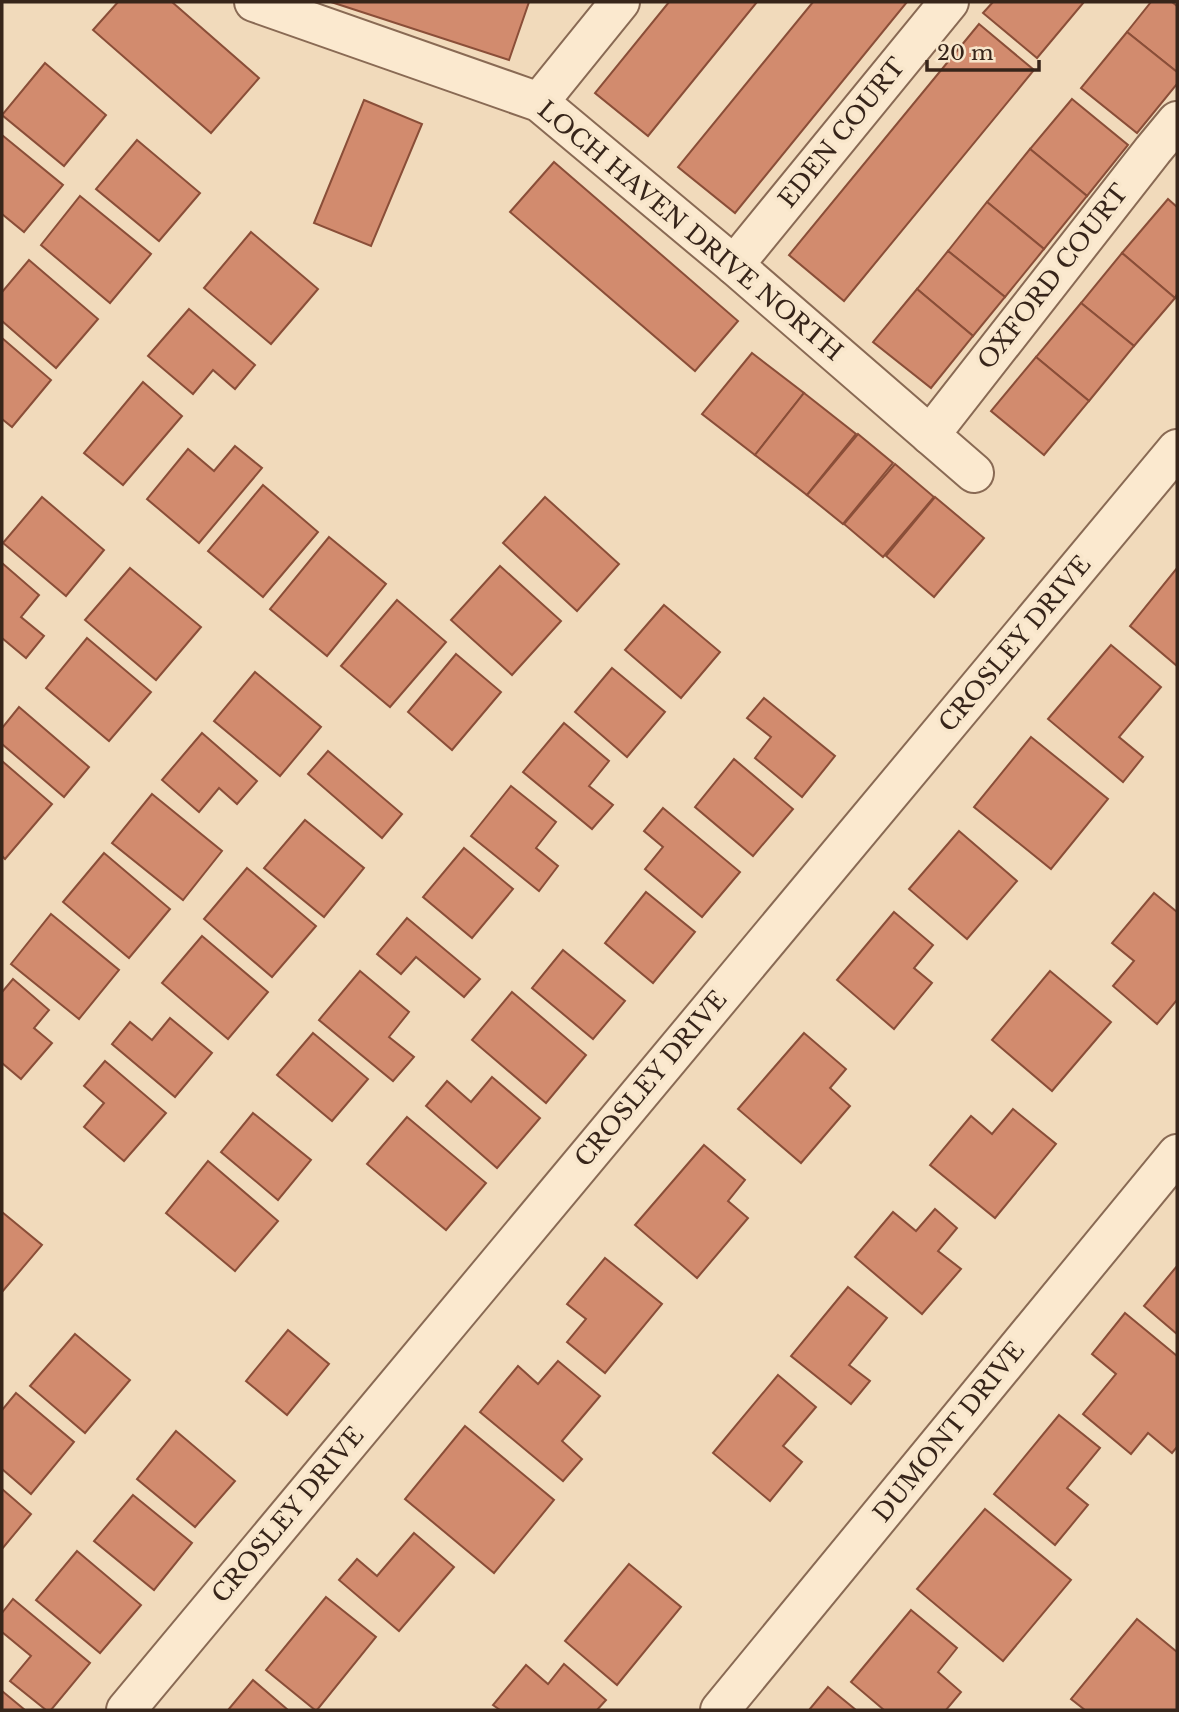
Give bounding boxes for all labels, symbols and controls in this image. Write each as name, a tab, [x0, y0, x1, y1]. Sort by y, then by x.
scale bar	[927, 28, 1039, 72]
text: 20 m	[937, 40, 994, 66]
street label: EDEN COURT	[772, 52, 911, 213]
street label: LOCH HAVEN DRIVE NORTH	[532, 95, 848, 367]
street label: OXFORD COURT	[971, 178, 1134, 375]
street label: CROSLEY DRIVE	[933, 550, 1097, 737]
street label: CROSLEY DRIVE	[569, 985, 733, 1172]
street label: DUMONT DRIVE	[867, 1336, 1030, 1527]
street label: CROSLEY DRIVE	[206, 1421, 370, 1608]

